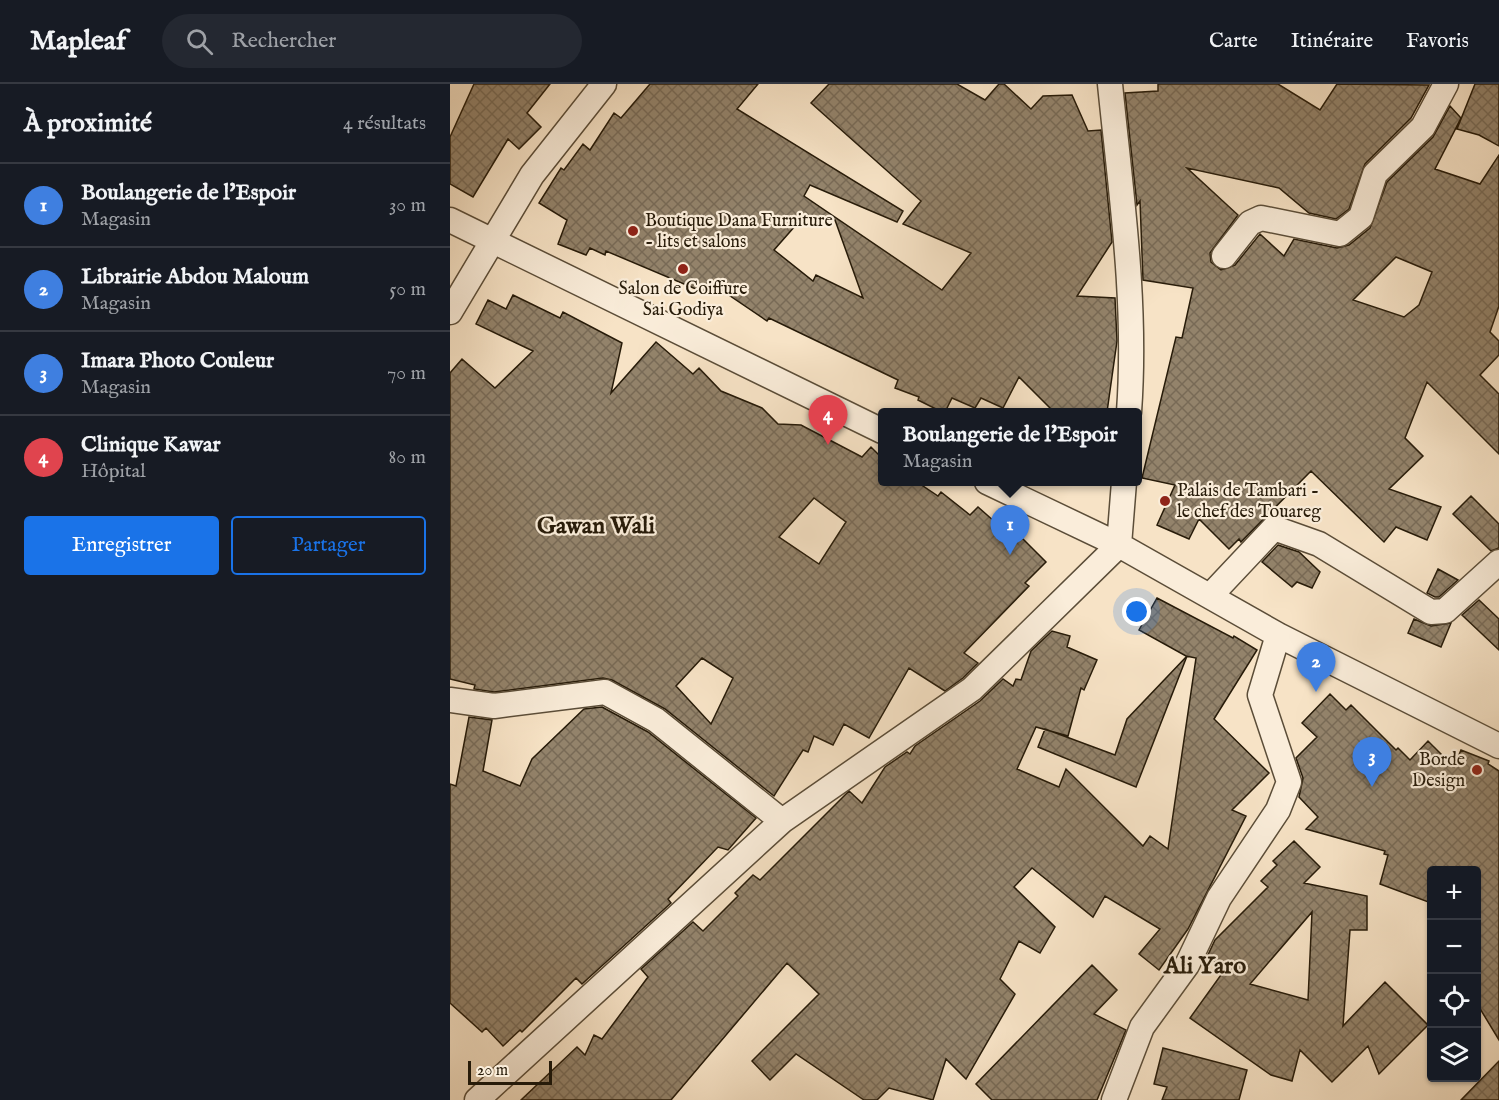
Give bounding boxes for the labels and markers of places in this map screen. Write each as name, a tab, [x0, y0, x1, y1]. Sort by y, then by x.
place label: Boutique Dana Furniture - lits et salons	[645, 210, 833, 254]
marker: Boutique Dana Furniture - lits et salons	[626, 224, 640, 238]
marker: Salon de Coiffure Sai Godiya	[676, 262, 690, 276]
place label: Salon de Coiffure Sai Godiya	[618, 278, 748, 322]
pin: 4	[808, 396, 848, 445]
place label: Palais de Tambari - le chef des Touareg	[1177, 480, 1321, 524]
marker: Palais de Tambari - le chef des Touareg	[1158, 494, 1172, 508]
pin: 1	[990, 506, 1030, 555]
pin: 2	[1296, 642, 1336, 692]
pin: 3	[1352, 738, 1392, 787]
place label: Borde Design	[1412, 749, 1465, 793]
marker: Borde Design	[1470, 763, 1484, 777]

